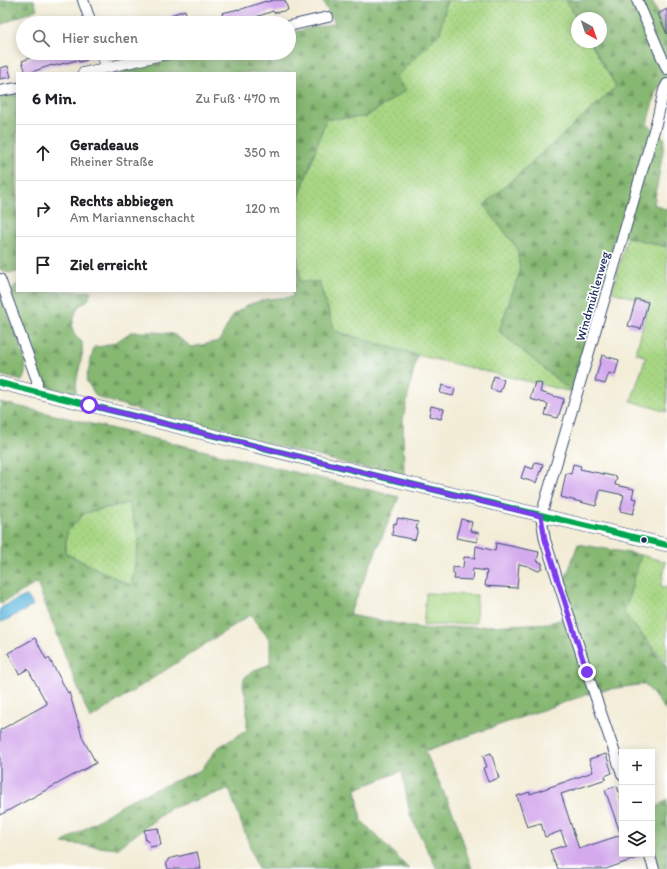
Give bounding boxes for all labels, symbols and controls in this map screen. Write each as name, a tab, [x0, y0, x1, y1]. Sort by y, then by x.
north arrow	[571, 12, 607, 48]
search box	[16, 16, 296, 60]
icon: search	[30, 27, 52, 49]
text: Hier suchen	[62, 29, 138, 47]
text: 6 Min.	[32, 88, 76, 108]
text: Zu Fuß · 470 m	[196, 91, 280, 106]
text: Geradeaus	[70, 136, 139, 154]
icon: ahead	[32, 142, 54, 164]
text: 350 m	[244, 145, 280, 160]
text: Rheiner Straße	[70, 154, 154, 169]
text: Rechts abbiegen	[70, 192, 173, 210]
icon: right	[32, 198, 54, 220]
text: 120 m	[245, 201, 280, 216]
text: Am Mariannenschacht	[70, 210, 195, 225]
street label: Windmühlenweg	[572, 249, 613, 343]
icon: arrive	[32, 254, 54, 276]
text: Ziel erreicht	[70, 256, 147, 274]
route start	[80, 396, 98, 414]
unlabelled marker	[639, 535, 649, 545]
route end	[578, 663, 596, 681]
map controls	[619, 749, 655, 857]
button: +	[619, 749, 655, 785]
button: −	[619, 785, 655, 821]
button: layers	[619, 821, 655, 857]

